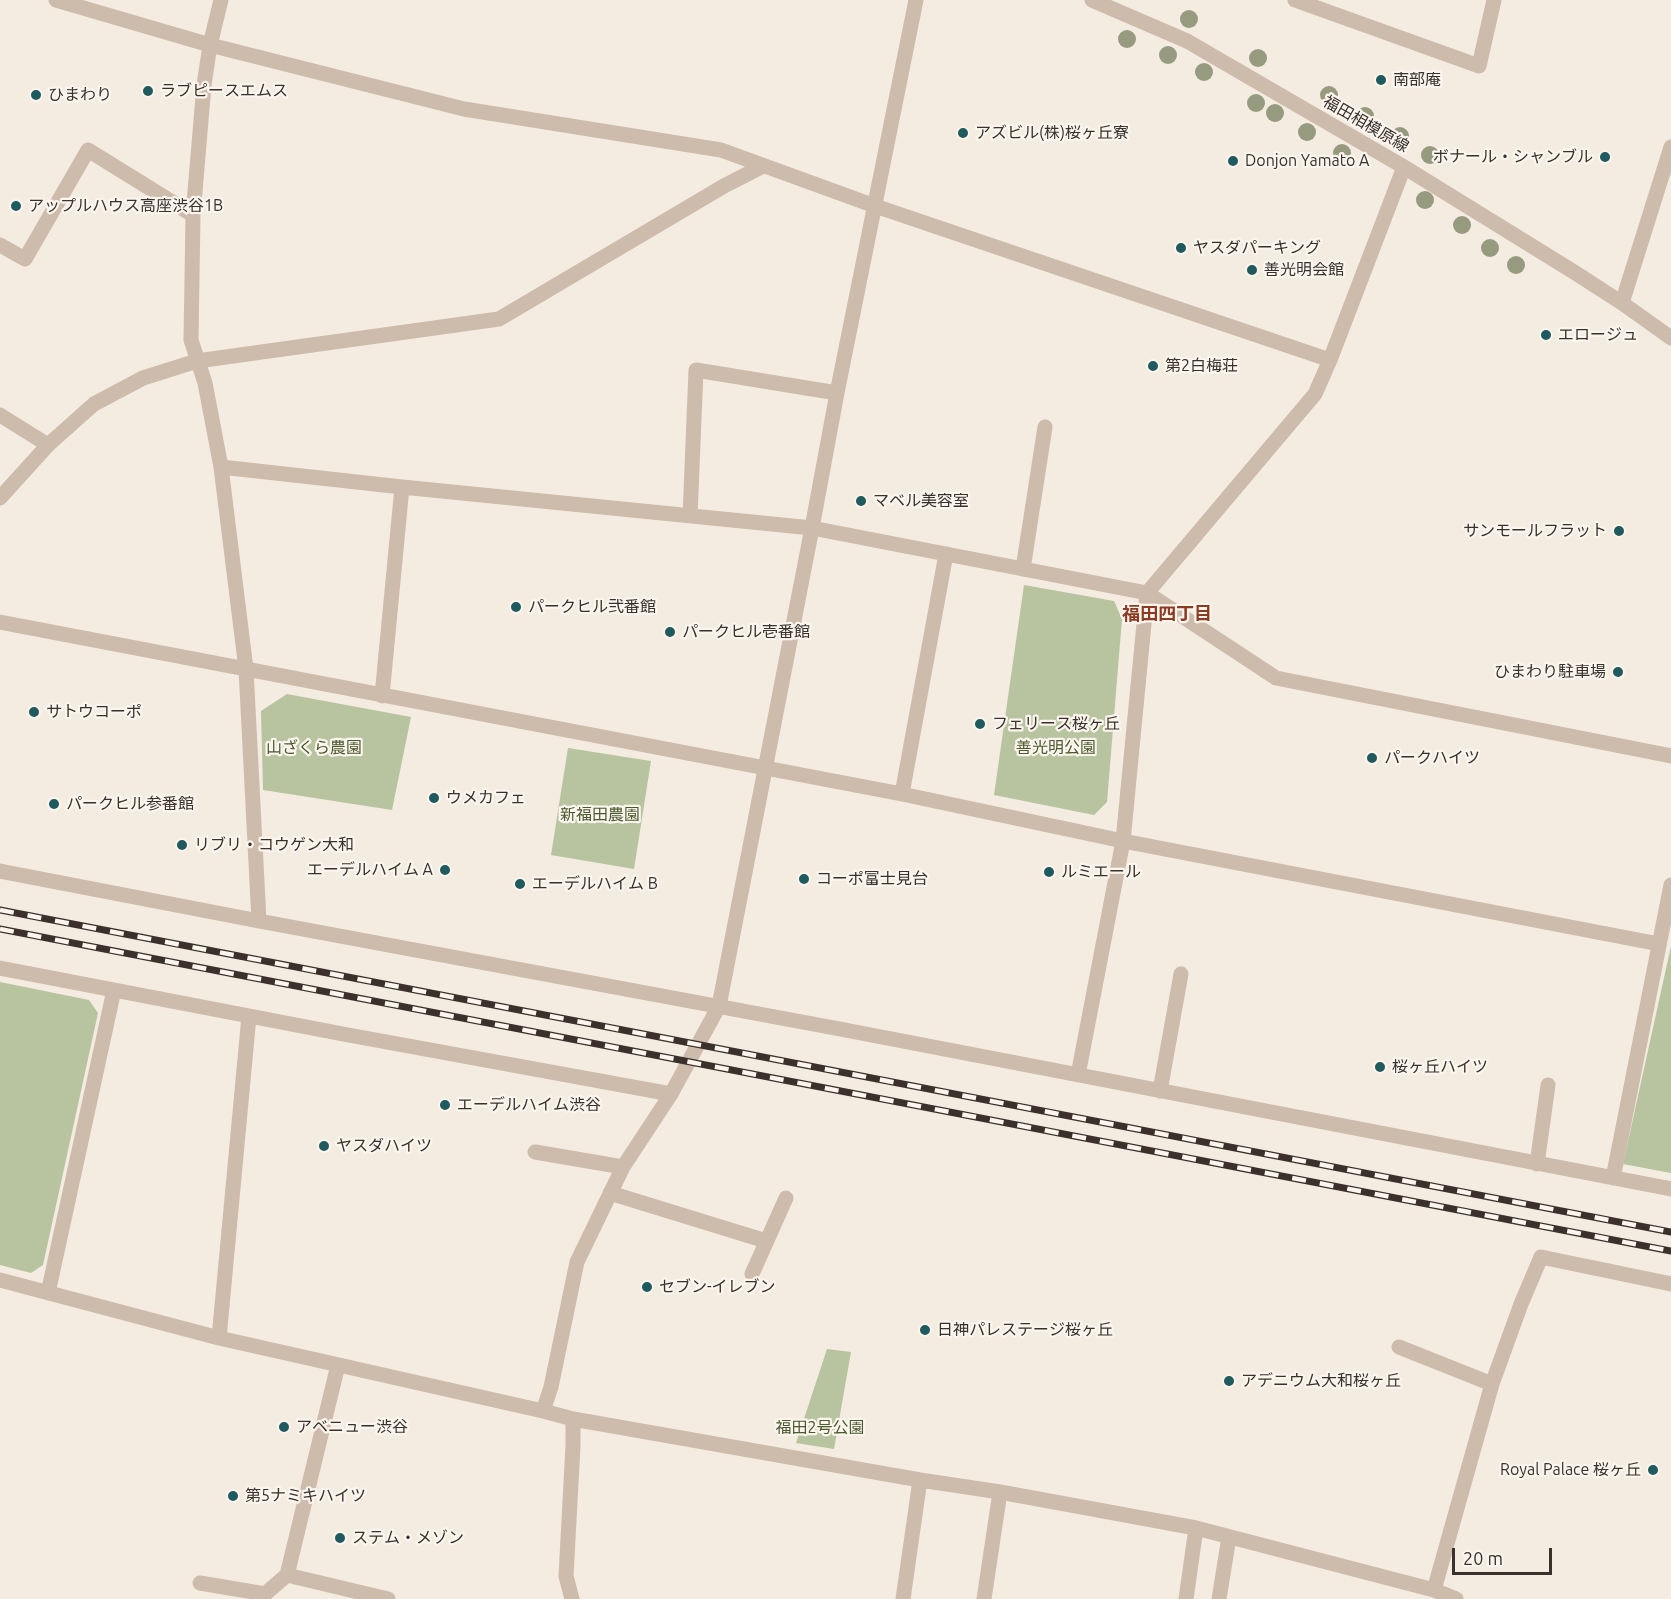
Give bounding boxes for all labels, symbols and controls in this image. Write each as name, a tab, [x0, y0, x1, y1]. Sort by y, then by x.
place label: 南部庵	[1393, 70, 1441, 90]
marker: 南部庵	[1374, 73, 1388, 87]
place label: ラブピースエムス	[160, 81, 288, 101]
marker: ラブピースエムス	[141, 84, 155, 98]
place label: ひまわり	[48, 85, 112, 105]
marker: ひまわり	[29, 88, 43, 102]
street label: 福田相模原線	[1320, 92, 1412, 156]
place label: アズビル(株)桜ヶ丘寮	[975, 123, 1129, 143]
marker: アズビル(株)桜ヶ丘寮	[956, 126, 970, 140]
place label: ボナール・シャンブル	[1433, 147, 1593, 167]
marker: ボナール・シャンブル	[1598, 150, 1612, 164]
place label: Donjon Yamato A	[1245, 151, 1369, 171]
marker: Donjon Yamato A	[1226, 154, 1240, 168]
place label: アップルハウス高座渋谷1B	[28, 196, 223, 216]
marker: アップルハウス高座渋谷1B	[9, 199, 23, 213]
place label: ヤスダパーキング	[1193, 238, 1321, 258]
marker: ヤスダパーキング	[1174, 241, 1188, 255]
place label: 善光明会館	[1264, 260, 1344, 280]
marker: 善光明会館	[1245, 263, 1259, 277]
place label: エロージュ	[1558, 325, 1638, 345]
marker: エロージュ	[1539, 328, 1553, 342]
place label: 第2白梅荘	[1165, 356, 1238, 376]
marker: 第2白梅荘	[1146, 359, 1160, 373]
place label: マベル美容室	[873, 491, 969, 511]
marker: マベル美容室	[854, 494, 868, 508]
place label: サンモールフラット	[1463, 521, 1607, 541]
marker: サンモールフラット	[1612, 524, 1626, 538]
place label: パークヒル弐番館	[528, 597, 656, 617]
marker: パークヒル弐番館	[509, 600, 523, 614]
district label: 福田四丁目	[1122, 603, 1212, 625]
place label: パークヒル壱番館	[682, 622, 810, 642]
marker: パークヒル壱番館	[663, 625, 677, 639]
place label: ひまわり駐車場	[1494, 662, 1606, 682]
marker: ひまわり駐車場	[1611, 665, 1625, 679]
place label: サトウコーポ	[46, 702, 142, 722]
marker: サトウコーポ	[27, 705, 41, 719]
place label: フェリース桜ヶ丘	[992, 714, 1120, 734]
marker: フェリース桜ヶ丘	[973, 717, 987, 731]
park label: 山ざくら農園	[266, 738, 362, 758]
park label: 善光明公園	[1016, 738, 1096, 758]
place label: パークハイツ	[1384, 748, 1480, 768]
marker: パークハイツ	[1365, 751, 1379, 765]
place label: ウメカフェ	[446, 788, 526, 808]
marker: ウメカフェ	[427, 791, 441, 805]
place label: パークヒル参番館	[66, 794, 194, 814]
marker: パークヒル参番館	[47, 797, 61, 811]
park label: 新福田農園	[560, 805, 640, 825]
place label: リブリ・コウゲン大和	[194, 835, 354, 855]
marker: リブリ・コウゲン大和	[175, 838, 189, 852]
place label: エーデルハイム A	[307, 860, 433, 880]
place label: ルミエール	[1061, 862, 1141, 882]
marker: エーデルハイム A	[438, 863, 452, 877]
marker: ルミエール	[1042, 865, 1056, 879]
place label: コーポ富士見台	[816, 869, 928, 889]
marker: コーポ富士見台	[797, 872, 811, 886]
place label: エーデルハイム B	[532, 874, 658, 894]
marker: エーデルハイム B	[513, 877, 527, 891]
place label: 桜ヶ丘ハイツ	[1392, 1057, 1488, 1077]
marker: 桜ヶ丘ハイツ	[1373, 1060, 1387, 1074]
place label: エーデルハイム渋谷	[457, 1095, 601, 1115]
marker: エーデルハイム渋谷	[438, 1098, 452, 1112]
place label: ヤスダハイツ	[336, 1136, 432, 1156]
marker: ヤスダハイツ	[317, 1139, 331, 1153]
place label: セブン-イレブン	[659, 1277, 776, 1297]
marker: セブン-イレブン	[640, 1280, 654, 1294]
place label: 日神パレステージ桜ヶ丘	[937, 1320, 1113, 1340]
marker: 日神パレステージ桜ヶ丘	[918, 1323, 932, 1337]
place label: アデニウム大和桜ヶ丘	[1241, 1371, 1401, 1391]
marker: アデニウム大和桜ヶ丘	[1222, 1374, 1236, 1388]
place label: アベニュー渋谷	[296, 1417, 408, 1437]
park label: 福田2号公園	[775, 1418, 865, 1438]
marker: アベニュー渋谷	[277, 1420, 291, 1434]
place label: Royal Palace 桜ヶ丘	[1500, 1460, 1641, 1480]
marker: Royal Palace 桜ヶ丘	[1646, 1463, 1660, 1477]
place label: 第5ナミキハイツ	[245, 1486, 366, 1506]
marker: 第5ナミキハイツ	[226, 1489, 240, 1503]
place label: ステム・メゾン	[352, 1528, 464, 1548]
marker: ステム・メゾン	[333, 1531, 347, 1545]
scale bar	[1455, 1536, 1556, 1574]
text: 20 m	[1463, 1548, 1503, 1568]

